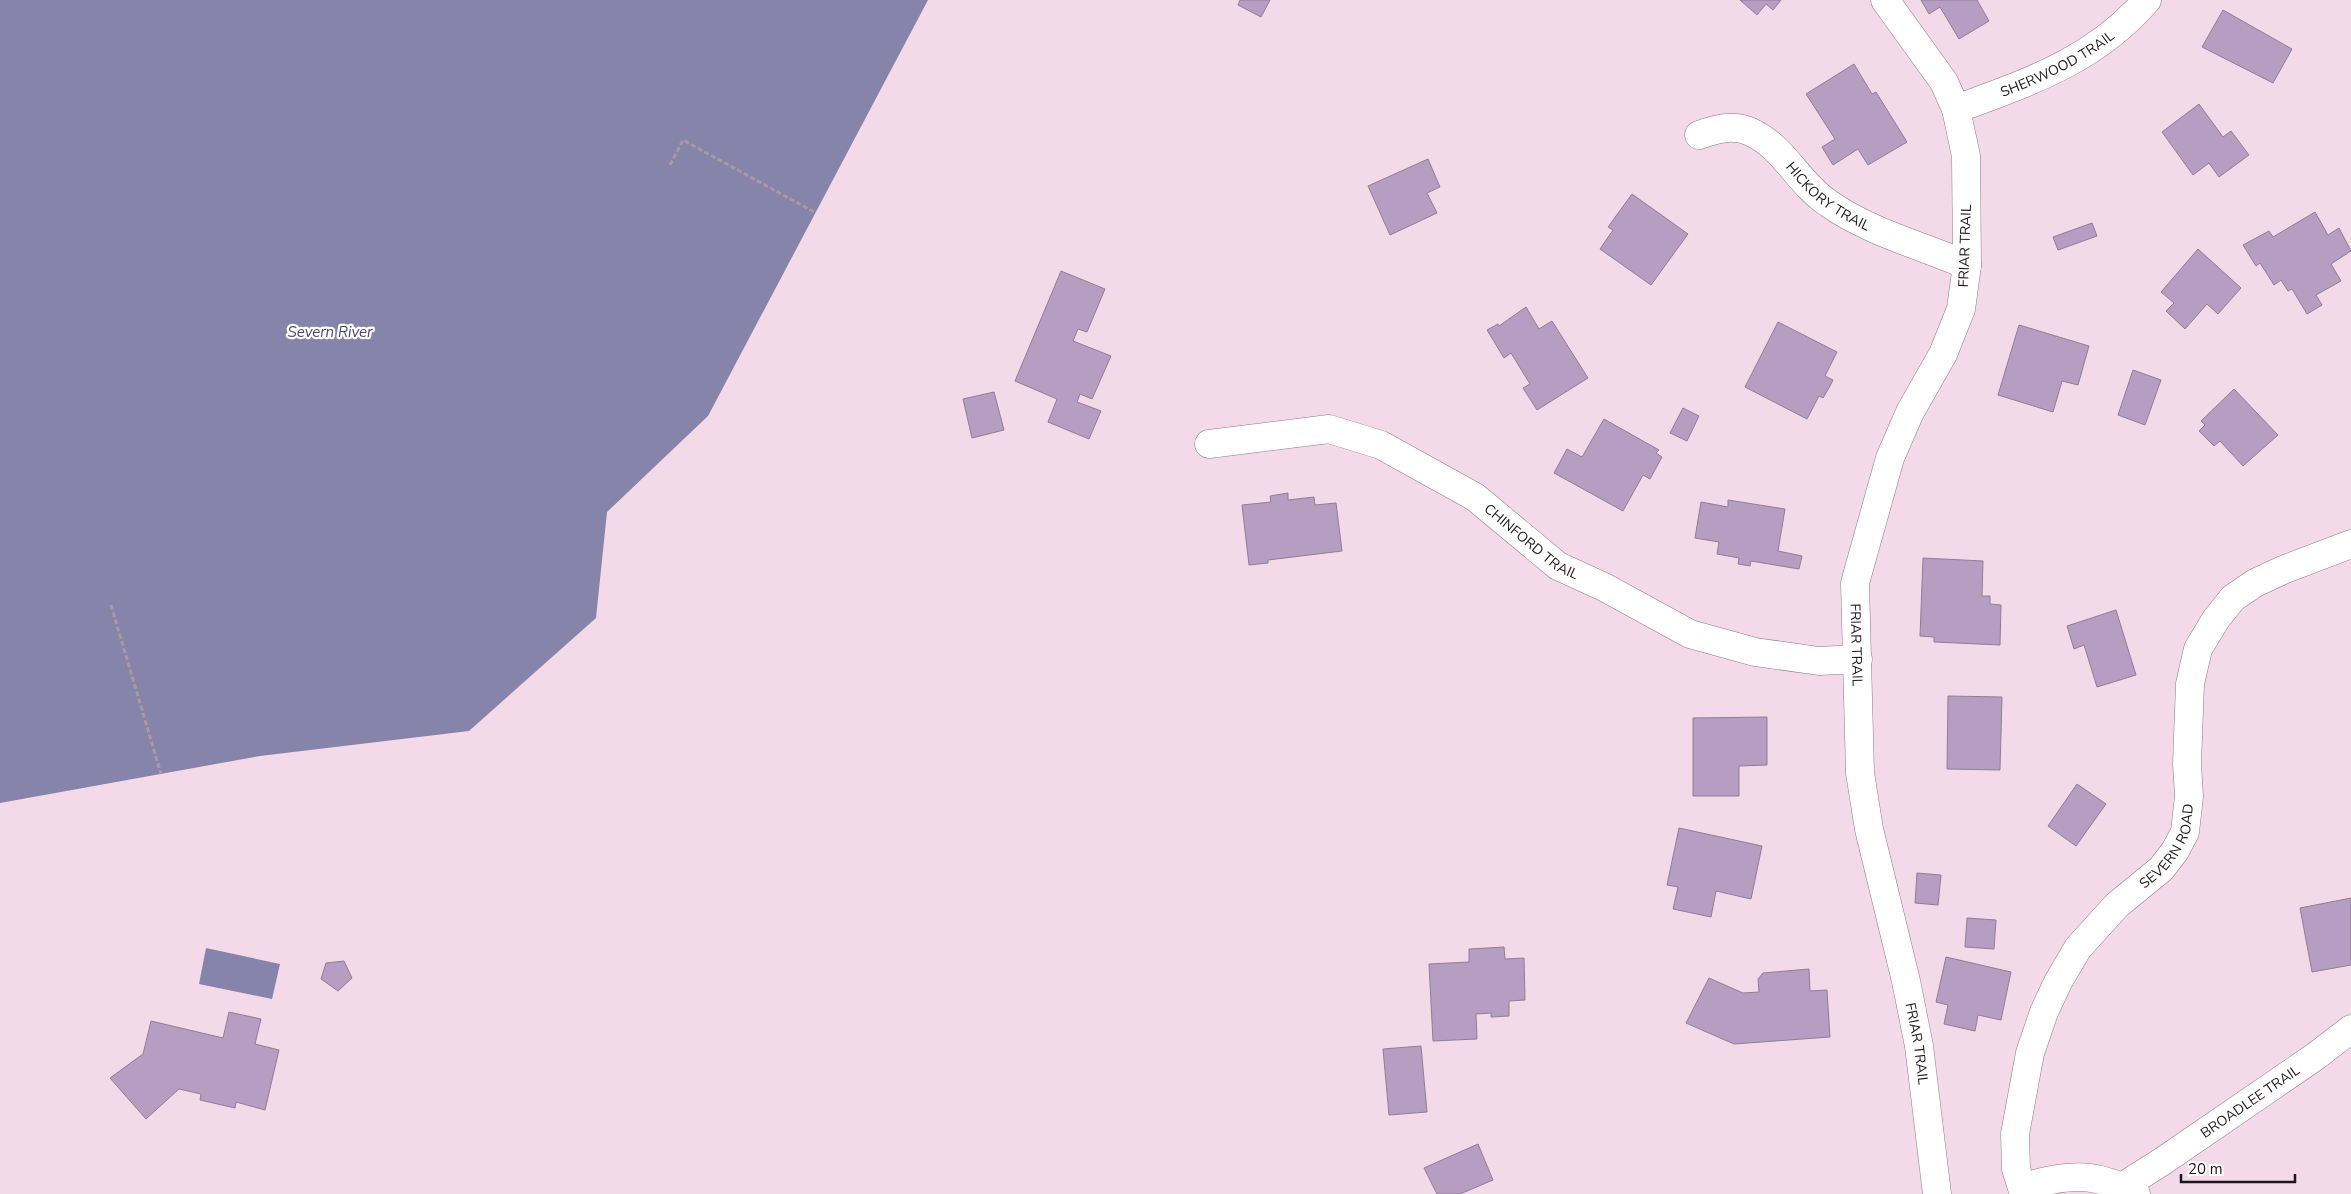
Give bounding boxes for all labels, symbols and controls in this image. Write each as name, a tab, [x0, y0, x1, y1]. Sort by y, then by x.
street label: SHERWOOD TRAIL	[1997, 26, 2118, 101]
street label: HICKORY TRAIL	[1782, 158, 1874, 235]
street label: FRIAR TRAIL	[1954, 204, 1976, 288]
water label: Severn River	[288, 322, 373, 342]
street label: CHINFORD TRAIL	[1480, 499, 1582, 584]
street label: FRIAR TRAIL	[1846, 603, 1867, 687]
street label: SEVERN ROAD	[2135, 803, 2198, 893]
street label: FRIAR TRAIL	[1901, 1001, 1933, 1086]
street label: BROADLEE TRAIL	[2197, 1060, 2304, 1142]
scale bar	[2181, 1152, 2295, 1184]
text: 20 m	[2188, 1159, 2223, 1179]

